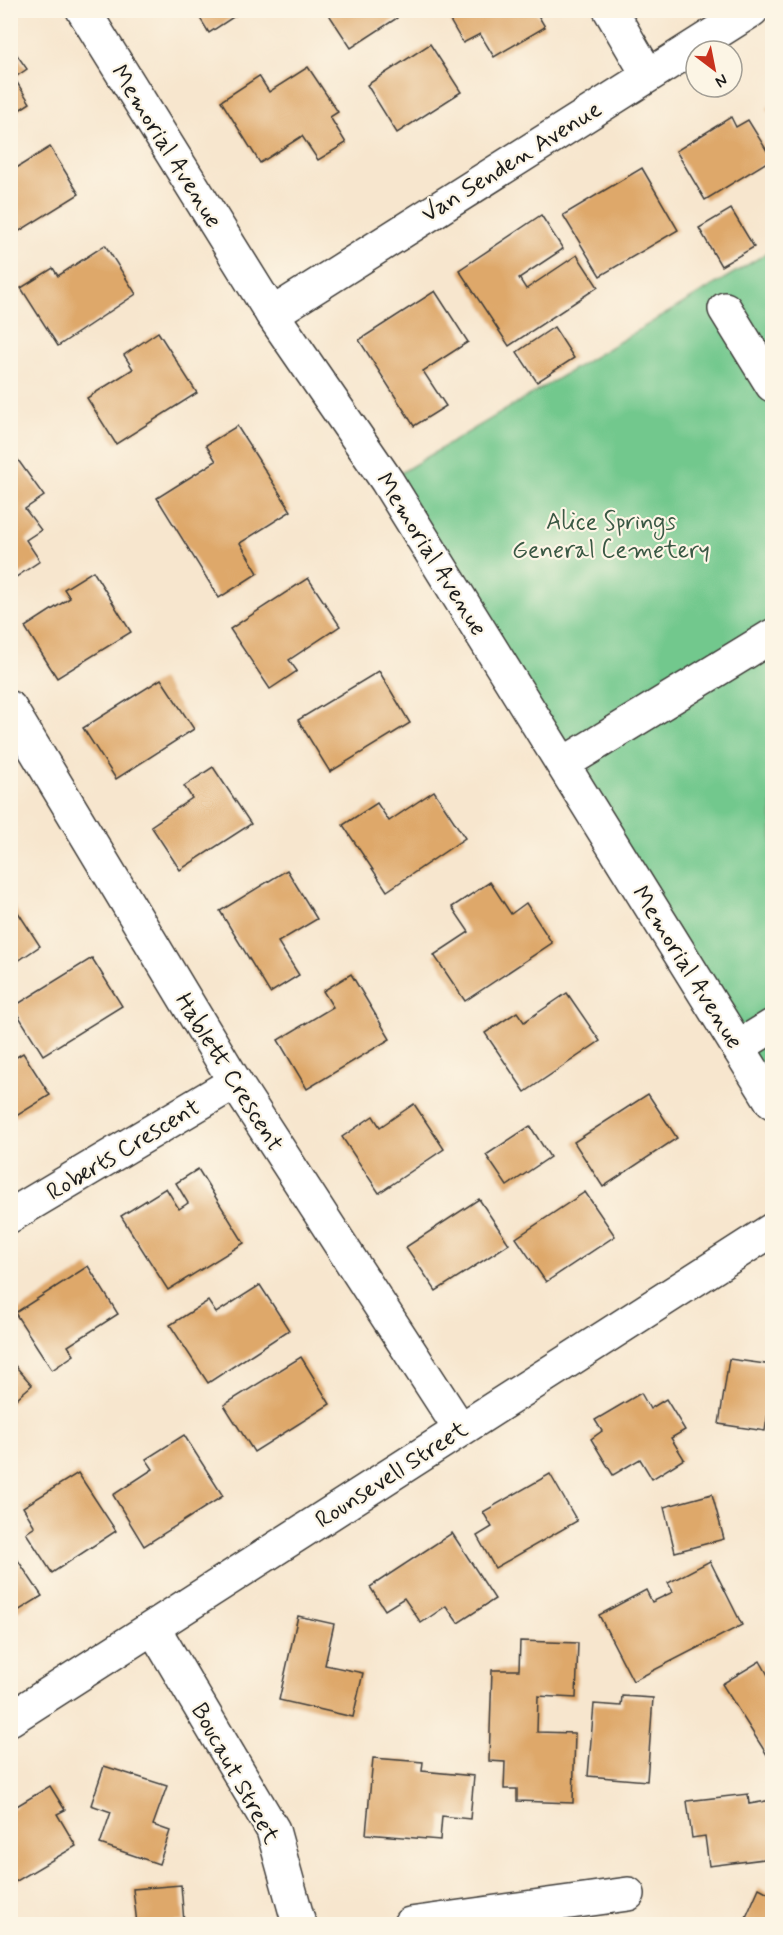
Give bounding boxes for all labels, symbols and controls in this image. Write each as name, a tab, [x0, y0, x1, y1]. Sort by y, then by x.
north arrow	[684, 39, 744, 99]
street label: Memorial Avenue	[103, 59, 228, 234]
text: N	[711, 69, 731, 92]
street label: Van Senden Avenue	[416, 94, 608, 230]
street label: Memorial Avenue	[368, 467, 493, 642]
park label: Alice Springs General Cemetery	[512, 507, 710, 566]
street label: Memorial Avenue	[624, 880, 749, 1055]
street label: Hablett Crescent	[167, 988, 290, 1158]
street label: Roberts Crescent	[41, 1092, 206, 1208]
street label: Rounsevell Street	[310, 1414, 474, 1536]
street label: Boucaut Street	[183, 1698, 286, 1850]

